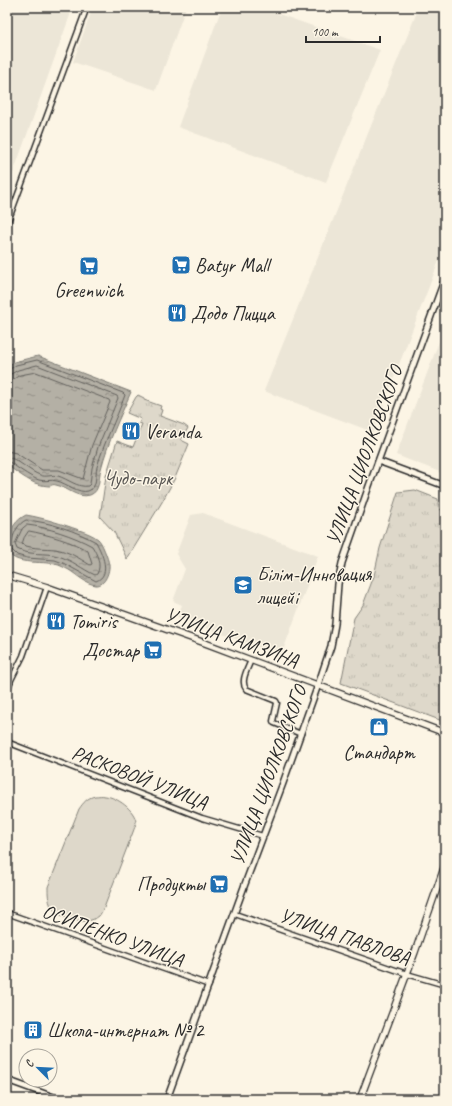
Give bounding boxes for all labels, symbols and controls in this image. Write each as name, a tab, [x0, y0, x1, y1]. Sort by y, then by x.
scale bar	[306, 18, 380, 44]
text: 100 m	[312, 24, 339, 40]
place label: Batyr Mall	[195, 253, 272, 278]
supermarket icon: Batyr Mall	[170, 254, 192, 276]
supermarket icon: Greenwich	[78, 255, 100, 277]
place label: Greenwich	[54, 278, 125, 303]
place label: Додо Пицца	[191, 301, 276, 326]
restaurant icon: Додо Пицца	[166, 302, 188, 324]
street label: УЛИЦА ЦИОЛКОВСКОГО	[321, 360, 409, 548]
place label: Veranda	[145, 419, 203, 444]
restaurant icon: Veranda	[120, 420, 142, 442]
park label: Чудо-парк	[104, 466, 174, 491]
place label: Білім-Инновация лицейі	[257, 562, 372, 610]
school or university icon: Білім-Инновация лицейі	[232, 574, 254, 596]
street label: УЛИЦА КАМЗИНА	[162, 602, 303, 674]
place label: Tomiris	[70, 609, 119, 634]
restaurant icon: Tomiris	[45, 610, 67, 632]
place label: Достар	[83, 638, 140, 663]
supermarket icon: Достар	[142, 639, 164, 661]
street label: УЛИЦА ЦИОЛКОВСКОГО	[225, 680, 313, 868]
shop icon: Стандарт	[368, 716, 390, 738]
street label: РАСКОВОЙ УЛИЦА	[68, 740, 212, 815]
place label: Стандарт	[343, 740, 417, 765]
place label: Продукты	[137, 872, 206, 897]
supermarket icon: Продукты	[208, 873, 230, 895]
street label: ОСИПЕНКО УЛИЦА	[39, 898, 188, 973]
street label: УЛИЦА ПАВЛОВА	[276, 902, 414, 971]
place label: Школа-интернат № 2	[47, 1018, 205, 1043]
building icon: Школа-интернат № 2	[22, 1019, 44, 1041]
north arrow	[18, 1048, 58, 1088]
text: С	[21, 1057, 37, 1069]

